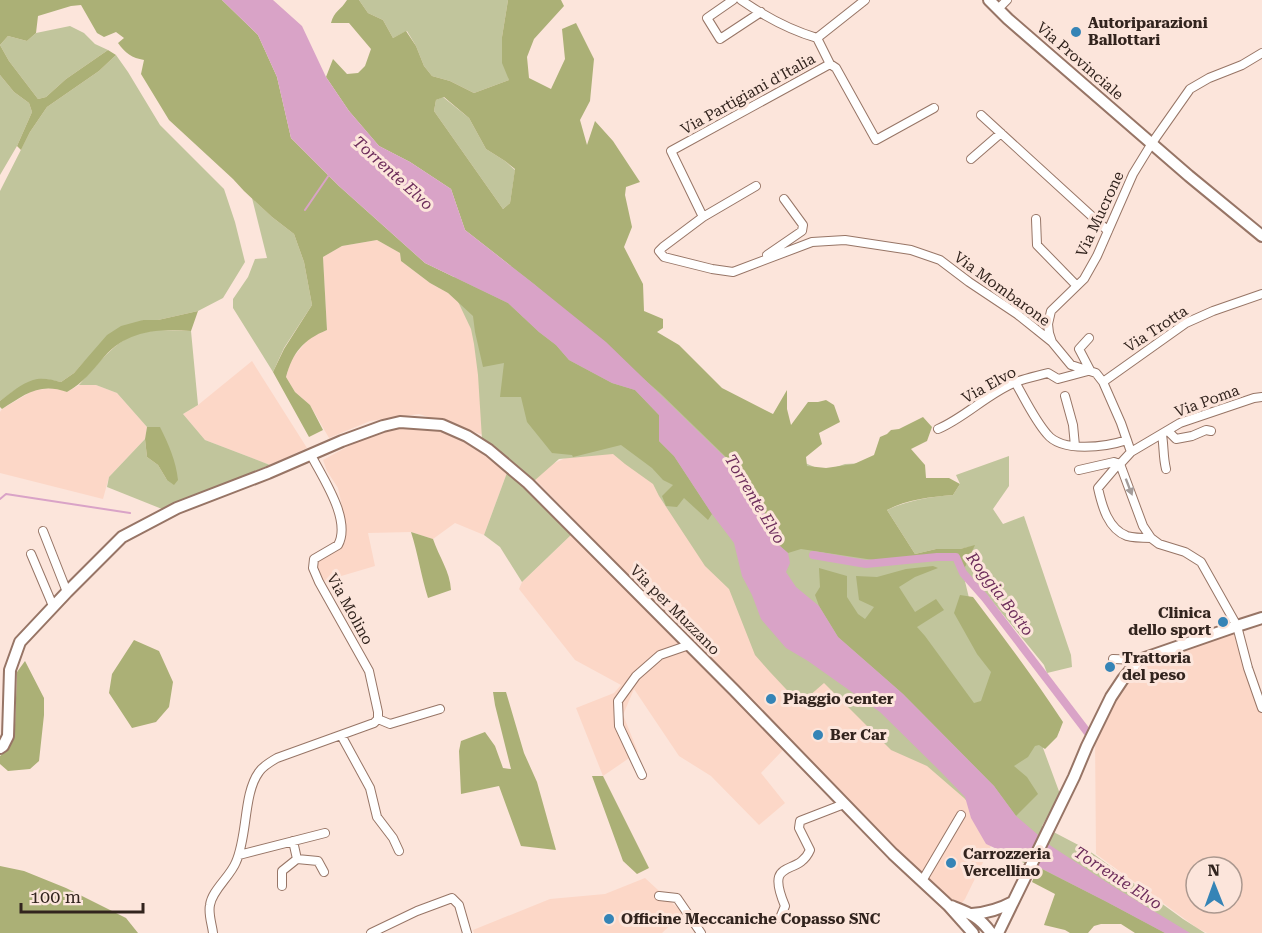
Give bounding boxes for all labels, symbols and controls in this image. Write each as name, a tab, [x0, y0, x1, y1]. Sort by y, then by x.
place label: Autoriparazioni Ballottari	[1088, 14, 1208, 49]
street label: Via Provinciale	[1033, 18, 1127, 104]
marker: Autoriparazioni Ballottari	[1069, 25, 1083, 39]
street label: Via Partigiani d'Italia	[678, 50, 818, 138]
water label: Torrente Elvo	[349, 132, 437, 214]
street label: Via Mucrone	[1072, 168, 1128, 260]
street label: Via Mombarone	[950, 248, 1054, 330]
street label: Via Trotta	[1121, 302, 1191, 356]
street label: Via Elvo	[959, 363, 1019, 407]
street label: Via Poma	[1172, 381, 1242, 421]
water label: Torrente Elvo	[721, 451, 789, 547]
one-way arrow	[1124, 479, 1134, 497]
water label: Roggia Botto	[962, 548, 1038, 639]
street label: Via per Muzzano	[626, 561, 724, 659]
street label: Via Molino	[323, 570, 377, 648]
place label: Clinica dello sport	[1128, 604, 1211, 639]
marker: Clinica dello sport	[1216, 615, 1230, 629]
place label: Trattoria del peso	[1122, 649, 1191, 684]
marker: Trattoria del peso	[1103, 660, 1117, 674]
place label: Piaggio center	[783, 690, 894, 708]
marker: Piaggio center	[764, 692, 778, 706]
place label: Ber Car	[830, 726, 887, 744]
marker: Ber Car	[811, 728, 825, 742]
water label: Torrente Elvo	[1070, 843, 1166, 913]
place label: Carrozzeria Vercellino	[963, 845, 1051, 880]
north arrow	[1184, 855, 1244, 915]
marker: Carrozzeria Vercellino	[944, 856, 958, 870]
text: N	[1207, 861, 1220, 880]
scale bar	[21, 876, 142, 914]
text: 100 m	[30, 886, 81, 907]
place label: Officine Meccaniche Copasso SNC	[621, 910, 881, 928]
marker: Officine Meccaniche Copasso SNC	[602, 912, 616, 926]

